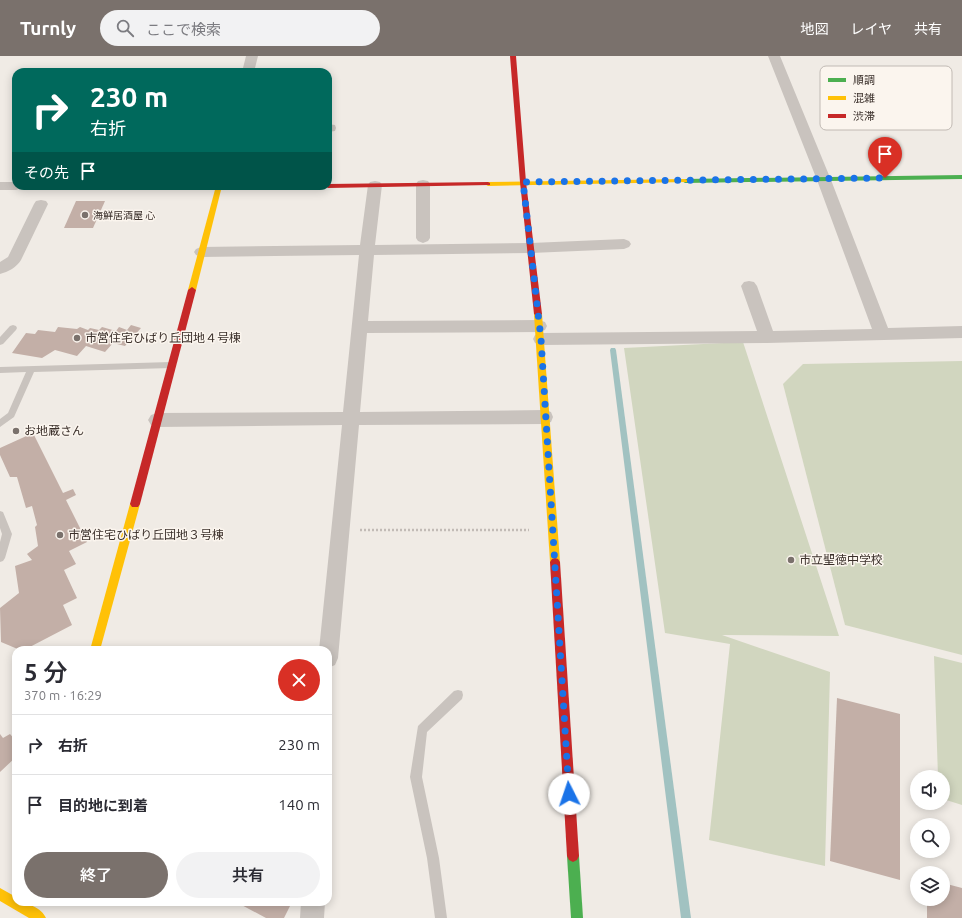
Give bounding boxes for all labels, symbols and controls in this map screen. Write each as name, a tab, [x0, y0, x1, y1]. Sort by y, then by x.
search box	[100, 10, 380, 46]
text: Turnly	[20, 17, 76, 39]
icon: search	[114, 17, 136, 39]
text: ここで検索	[146, 21, 221, 38]
text: 地図	[800, 21, 828, 37]
text: レイヤ	[850, 21, 892, 37]
text: 共有	[914, 21, 942, 37]
legend	[820, 66, 952, 130]
text: 順調	[853, 74, 875, 86]
text: 230 m	[90, 81, 168, 112]
icon: right	[24, 84, 76, 136]
text: 混雑	[853, 92, 875, 104]
text: 渋滞	[853, 110, 875, 122]
text: 右折	[90, 118, 126, 138]
pin	[868, 137, 902, 178]
icon: arrive	[874, 143, 896, 165]
icon: arrive	[77, 160, 99, 182]
text: その先	[24, 164, 69, 181]
marker: 海鮮居酒屋 心	[80, 210, 90, 220]
place label: 海鮮居酒屋 心	[93, 210, 155, 221]
place label: 市営住宅ひばり丘団地４号棟	[85, 331, 241, 344]
marker: 市営住宅ひばり丘団地４号棟	[72, 333, 82, 343]
place label: お地蔵さん	[24, 424, 84, 437]
marker: お地蔵さん	[11, 426, 21, 436]
place label: 市営住宅ひばり丘団地３号棟	[68, 528, 224, 541]
marker: 市営住宅ひばり丘団地３号棟	[55, 530, 65, 540]
place label: 市立聖徳中学校	[799, 553, 883, 566]
marker: 市立聖徳中学校	[786, 555, 796, 565]
text: 5 分	[24, 659, 67, 686]
button: close	[278, 659, 320, 701]
text: 370 m · 16:29	[24, 688, 102, 702]
icon: right	[24, 734, 46, 756]
text: 230 m	[278, 736, 320, 753]
text: 右折	[58, 737, 88, 754]
map controls	[910, 770, 950, 906]
button: sound	[910, 770, 950, 810]
position arrow	[548, 773, 590, 815]
icon: arrive	[24, 794, 46, 816]
text: 140 m	[278, 796, 320, 813]
text: 目的地に到着	[58, 797, 148, 814]
button: search	[910, 818, 950, 858]
button: 終了	[24, 852, 168, 898]
button: 共有	[176, 852, 320, 898]
button: layers	[910, 866, 950, 906]

